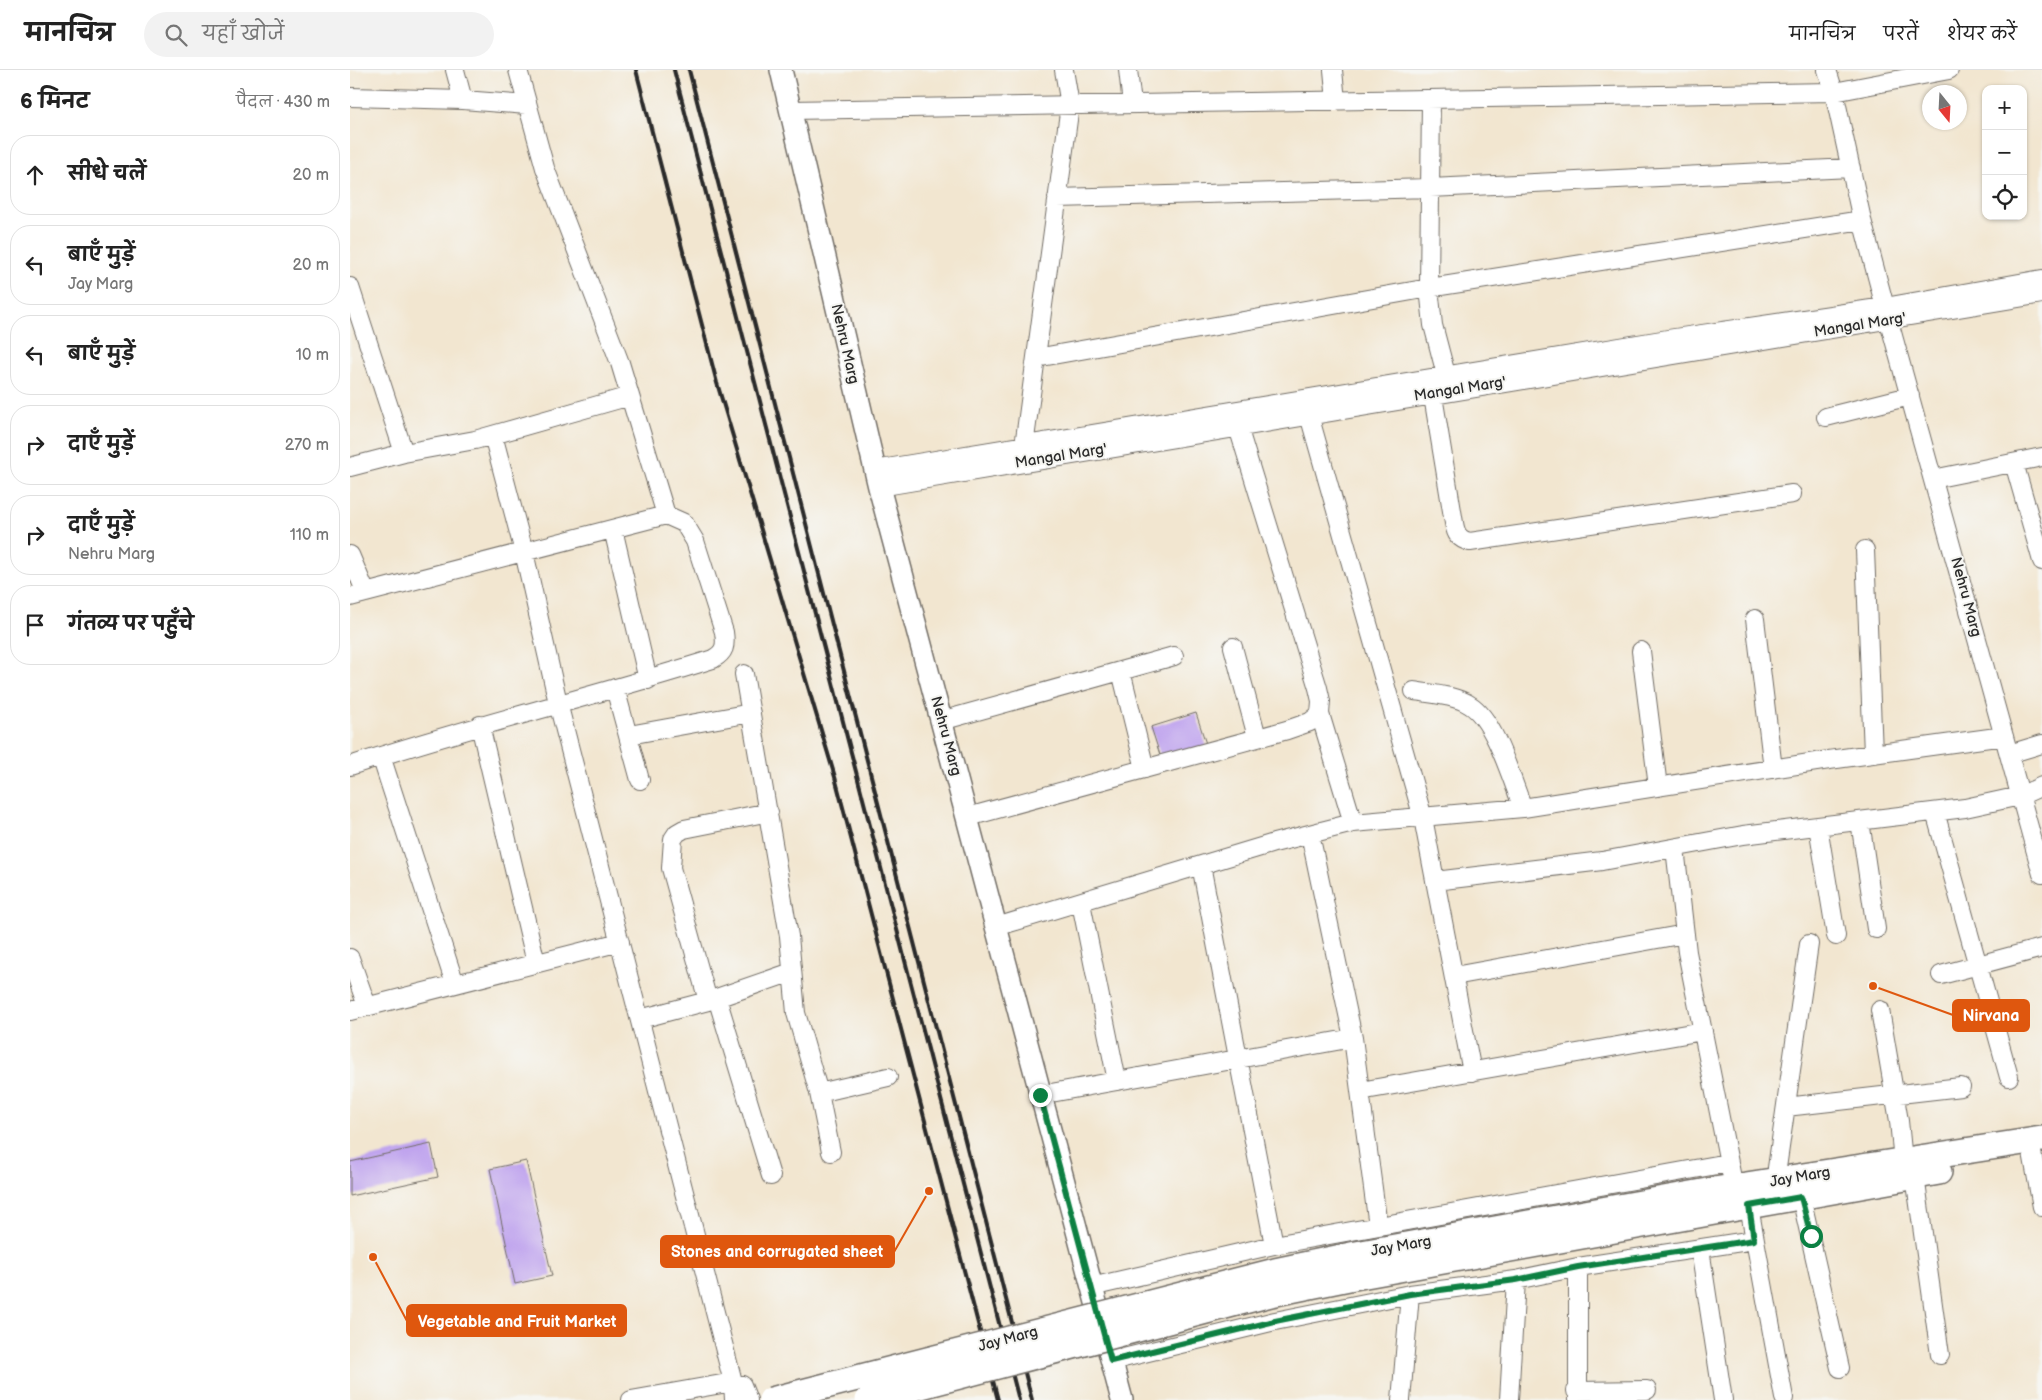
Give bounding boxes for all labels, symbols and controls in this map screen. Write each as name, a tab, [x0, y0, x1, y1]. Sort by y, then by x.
search box	[144, 12, 494, 57]
text: मानचित्र	[25, 19, 114, 48]
icon: search	[162, 21, 190, 49]
text: यहाँ खोजें	[202, 23, 284, 46]
text: मानचित्र	[1789, 24, 1855, 45]
text: परतें	[1883, 24, 1919, 45]
text: शेयर करें	[1947, 24, 2017, 45]
north arrow	[1922, 85, 1967, 130]
map controls	[1982, 85, 2027, 220]
button: +	[1982, 85, 2027, 130]
text: 6 मिनट	[20, 89, 89, 114]
text: पैदल · 430 m	[236, 93, 330, 112]
button: −	[1982, 130, 2027, 175]
icon: ahead	[21, 161, 49, 189]
text: सीधे चलें	[68, 163, 146, 186]
text: 20 m	[293, 166, 329, 185]
button: locate	[1982, 175, 2027, 220]
text: बाएँ मुड़ें	[68, 244, 135, 267]
icon: left	[21, 251, 49, 279]
text: 20 m	[293, 256, 329, 275]
text: Jay Marg	[68, 275, 133, 294]
street label: Nehru Marg	[827, 302, 863, 386]
street label: Mangal Marg'	[1813, 308, 1907, 342]
icon: left	[21, 341, 49, 369]
text: बाएँ मुड़ें	[68, 343, 135, 366]
text: 10 m	[296, 346, 329, 365]
street label: Mangal Marg'	[1413, 372, 1507, 406]
icon: right	[21, 431, 49, 459]
text: दाएँ मुड़ें	[68, 433, 134, 456]
text: 270 m	[285, 436, 329, 455]
street label: Mangal Marg'	[1014, 439, 1108, 473]
text: दाएँ मुड़ें	[68, 514, 134, 537]
icon: right	[21, 521, 49, 549]
text: 110 m	[290, 526, 329, 545]
text: Nehru Marg	[68, 545, 155, 564]
street label: Nehru Marg	[1946, 555, 1986, 639]
icon: arrive	[21, 611, 49, 639]
text: गंतव्य पर पहुँचे	[68, 613, 194, 636]
street label: Nehru Marg	[926, 694, 966, 778]
callout: Nirvana	[1953, 1000, 2029, 1031]
text: Nirvana	[1963, 1007, 2019, 1026]
route end	[1029, 1084, 1052, 1107]
street label: Jay Marg	[1768, 1162, 1832, 1192]
route start	[1800, 1225, 1823, 1248]
street label: Jay Marg	[1369, 1231, 1433, 1261]
callout: Stones and corrugated sheet	[661, 1236, 894, 1267]
text: Stones and corrugated sheet	[671, 1243, 884, 1262]
callout: Vegetable and Fruit Market	[407, 1305, 626, 1336]
text: Vegetable and Fruit Market	[418, 1313, 617, 1332]
street label: Jay Marg	[976, 1322, 1040, 1356]

